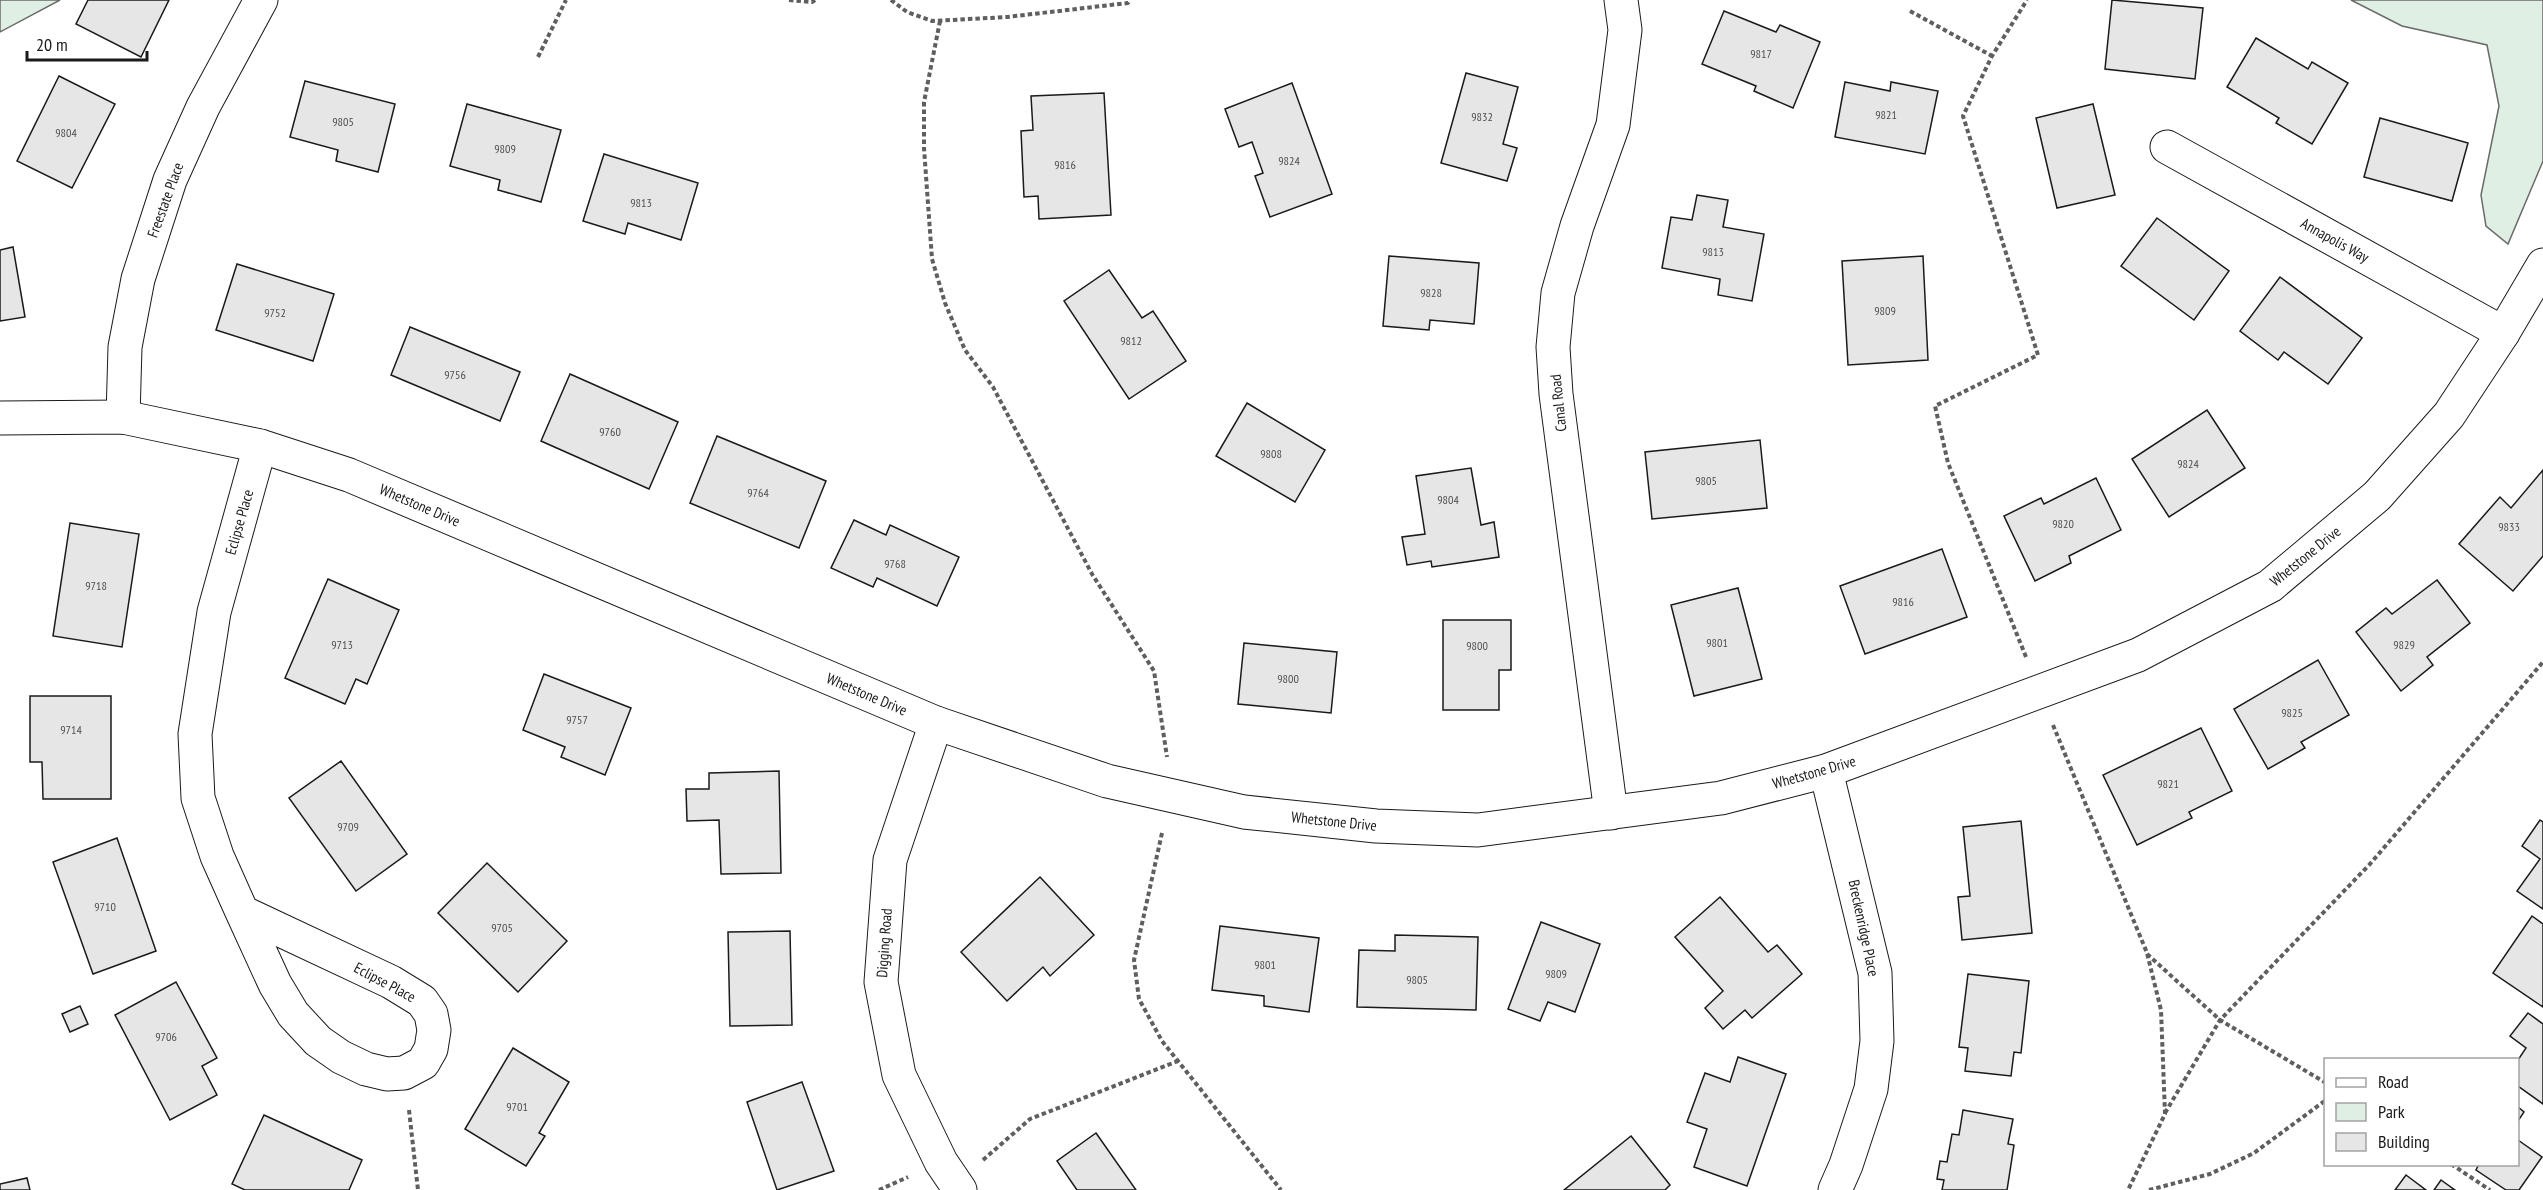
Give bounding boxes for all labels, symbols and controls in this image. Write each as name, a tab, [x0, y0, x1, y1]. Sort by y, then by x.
scale bar	[27, 24, 147, 62]
text: 20 m	[36, 33, 68, 56]
house number: 9817	[1750, 46, 1772, 61]
house number: 9821	[1875, 107, 1897, 122]
house number: 9832	[1471, 109, 1493, 124]
house number: 9805	[332, 114, 354, 129]
house number: 9804	[55, 125, 77, 140]
house number: 9809	[494, 141, 516, 156]
house number: 9824	[1278, 153, 1300, 168]
house number: 9816	[1054, 157, 1076, 172]
street label: Freestate Place	[143, 160, 187, 240]
house number: 9813	[630, 195, 652, 210]
street label: Annapolis Way	[2297, 213, 2373, 267]
house number: 9813	[1702, 244, 1724, 259]
house number: 9828	[1420, 285, 1442, 300]
house number: 9809	[1874, 303, 1896, 318]
house number: 9752	[264, 305, 286, 320]
house number: 9812	[1120, 333, 1142, 348]
house number: 9756	[444, 367, 466, 382]
street label: Canal Road	[1546, 373, 1570, 433]
house number: 9760	[599, 424, 621, 439]
house number: 9808	[1260, 446, 1282, 461]
house number: 9824	[2177, 456, 2199, 471]
house number: 9805	[1695, 473, 1717, 488]
street label: Whetstone Drive	[377, 479, 463, 531]
house number: 9764	[747, 485, 769, 500]
street label: Eclipse Place	[221, 487, 257, 557]
house number: 9804	[1437, 492, 1459, 507]
house number: 9820	[2052, 516, 2074, 531]
house number: 9833	[2498, 519, 2520, 534]
street label: Whetstone Drive	[2266, 522, 2344, 590]
house number: 9768	[884, 556, 906, 571]
house number: 9718	[85, 578, 107, 593]
house number: 9816	[1892, 594, 1914, 609]
house number: 9801	[1706, 635, 1728, 650]
house number: 9713	[331, 637, 353, 652]
house number: 9829	[2393, 637, 2415, 652]
house number: 9800	[1466, 638, 1488, 653]
street label: Whetstone Drive	[824, 668, 910, 720]
house number: 9800	[1277, 671, 1299, 686]
house number: 9825	[2281, 705, 2303, 720]
house number: 9757	[566, 712, 588, 727]
house number: 9714	[60, 722, 82, 737]
street label: Whetstone Drive	[1770, 751, 1858, 793]
house number: 9821	[2157, 776, 2179, 791]
street label: Whetstone Drive	[1290, 807, 1378, 835]
house number: 9709	[337, 819, 359, 834]
street label: Breckenridge Place	[1844, 878, 1884, 978]
house number: 9710	[94, 899, 116, 914]
street label: Digging Road	[872, 908, 896, 978]
house number: 9705	[491, 920, 513, 935]
house number: 9801	[1254, 957, 1276, 972]
street label: Eclipse Place	[351, 958, 419, 1006]
house number: 9809	[1545, 966, 1567, 981]
house number: 9805	[1406, 972, 1428, 987]
house number: 9706	[155, 1029, 177, 1044]
legend	[2324, 1058, 2519, 1166]
text: Road	[2378, 1070, 2409, 1093]
house number: 9701	[506, 1099, 528, 1114]
text: Park	[2378, 1100, 2405, 1123]
text: Building	[2378, 1130, 2430, 1153]

